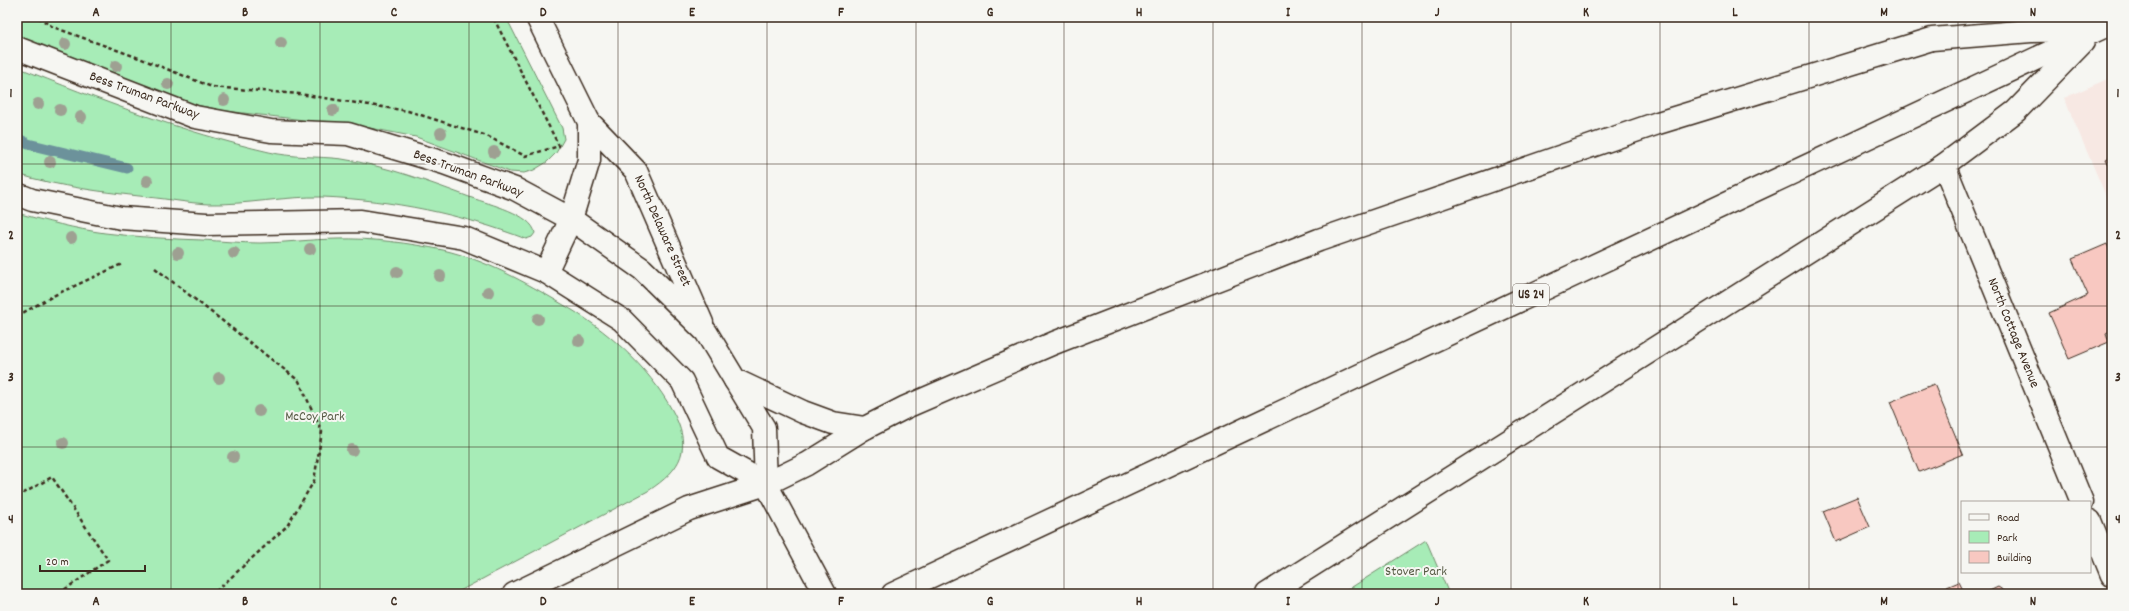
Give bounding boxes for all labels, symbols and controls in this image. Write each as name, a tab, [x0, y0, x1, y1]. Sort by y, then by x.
text: A	[92, 4, 100, 23]
text: B	[242, 4, 248, 23]
text: C	[391, 4, 398, 23]
text: D	[540, 4, 547, 23]
text: E	[689, 4, 696, 23]
text: F	[838, 4, 844, 23]
text: G	[987, 4, 994, 23]
text: H	[1136, 4, 1143, 23]
text: I	[1286, 4, 1291, 23]
text: J	[1435, 4, 1440, 23]
text: K	[1583, 4, 1589, 23]
text: L	[1732, 4, 1738, 23]
text: M	[1880, 4, 1888, 23]
text: N	[2030, 4, 2036, 23]
street label: Bess Truman Parkway	[86, 67, 202, 125]
text: 1	[10, 85, 13, 104]
text: 1	[2117, 85, 2120, 104]
street label: Bess Truman Parkway	[410, 145, 526, 203]
street label: North Delaware Street	[628, 172, 696, 290]
text: 2	[8, 227, 14, 246]
text: 2	[2115, 227, 2121, 246]
street label: North Cottage Avenue	[1982, 275, 2044, 391]
road number: US 24	[1513, 284, 1549, 306]
text: 3	[8, 369, 14, 388]
text: 3	[2115, 369, 2121, 388]
park label: McCoy Park	[285, 407, 345, 427]
legend	[1961, 501, 2091, 573]
text: Road	[1997, 510, 2019, 527]
text: 4	[8, 511, 14, 530]
text: 4	[2115, 511, 2121, 530]
text: Park	[1997, 530, 2018, 547]
scale bar	[40, 547, 145, 573]
text: Building	[1997, 550, 2032, 567]
text: 20 m	[46, 554, 69, 571]
park label: Stover Park	[1385, 562, 1447, 582]
text: A	[92, 593, 100, 611]
text: B	[242, 593, 248, 611]
text: C	[391, 593, 398, 611]
text: D	[540, 593, 547, 611]
text: E	[689, 593, 696, 611]
text: F	[838, 593, 844, 611]
text: G	[987, 593, 994, 611]
text: H	[1136, 593, 1143, 611]
text: I	[1286, 593, 1291, 611]
text: J	[1435, 593, 1440, 611]
text: K	[1583, 593, 1589, 611]
text: L	[1732, 593, 1738, 611]
text: M	[1880, 593, 1888, 611]
text: N	[2030, 593, 2036, 611]

